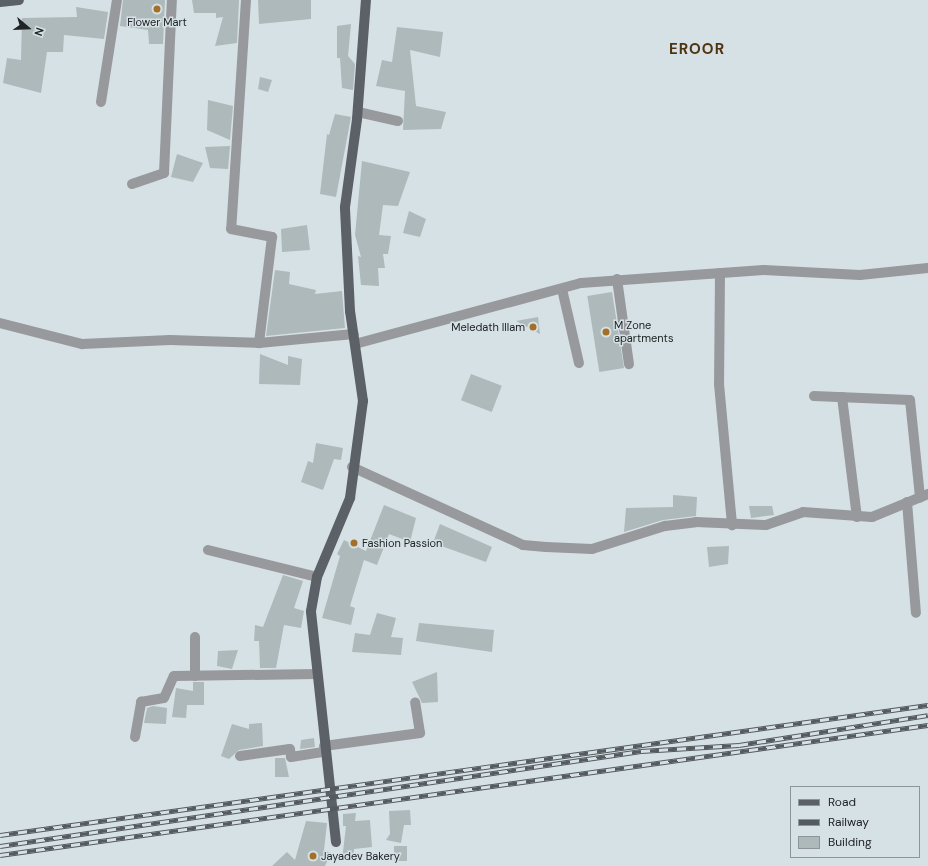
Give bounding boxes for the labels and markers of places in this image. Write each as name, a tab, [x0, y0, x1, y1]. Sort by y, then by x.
marker: Flower Mart	[152, 4, 162, 14]
place label: Flower Mart	[127, 15, 187, 29]
place label: M Zone apartments	[614, 319, 673, 345]
place label: Meledath Illam	[451, 320, 525, 334]
marker: Meledath Illam	[528, 322, 538, 332]
marker: M Zone apartments	[601, 327, 611, 337]
place label: Fashion Passion	[362, 536, 442, 550]
marker: Fashion Passion	[349, 538, 359, 548]
place label: Jayadev Bakery	[321, 849, 400, 863]
marker: Jayadev Bakery	[308, 851, 318, 861]

